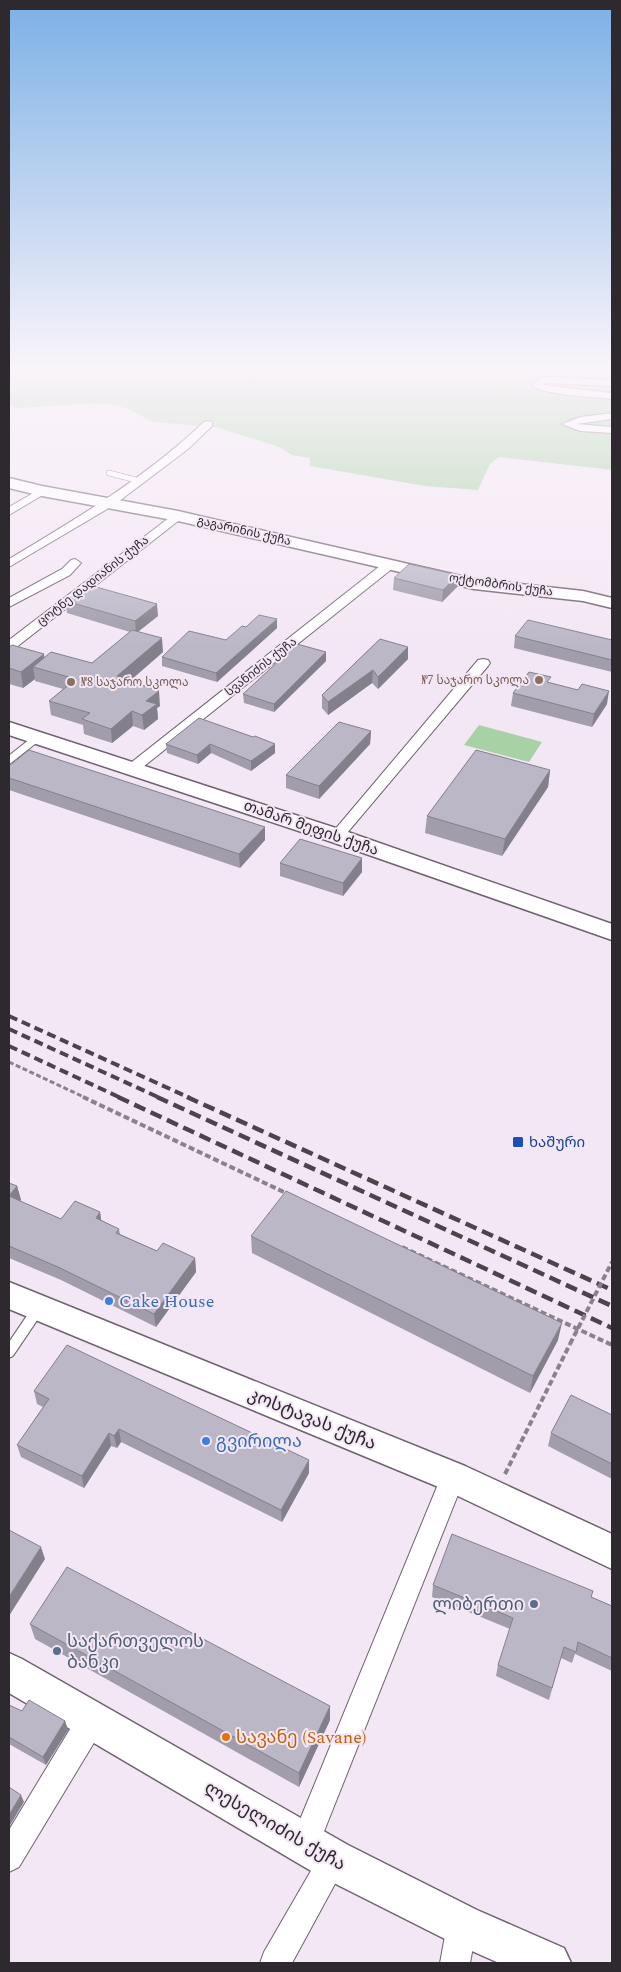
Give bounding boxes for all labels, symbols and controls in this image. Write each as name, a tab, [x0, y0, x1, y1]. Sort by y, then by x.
street label: გაგარინის ქუჩა	[195, 511, 293, 551]
street label: ცოტნე დადიანის ქუჩა	[33, 531, 153, 631]
street label: ოქტომბრის ქუჩა	[448, 568, 554, 602]
street label: სვანიძის ქუჩა	[221, 633, 301, 701]
place label: №7 საჯარო სკოლა	[421, 671, 529, 690]
place label: №8 საჯარო სკოლა	[81, 673, 189, 692]
marker: №7 საჯარო სკოლა	[533, 674, 545, 686]
marker: №8 საჯარო სკოლა	[65, 676, 77, 688]
street label: თამარ მეფის ქუჩა	[240, 794, 382, 862]
place label: ხაშური	[529, 1131, 585, 1154]
marker: ხაშური	[511, 1135, 525, 1149]
place label: Cake House	[119, 1288, 215, 1315]
marker: Cake House	[103, 1295, 115, 1307]
street label: კოსტავას ქუჩა	[244, 1381, 380, 1457]
place label: გვირილა	[216, 1428, 302, 1455]
marker: გვირილა	[200, 1435, 212, 1447]
place label: ლიბერთი	[432, 1591, 524, 1618]
marker: ლიბერთი	[528, 1598, 540, 1610]
place label: საქართველოს ბანკი	[67, 1628, 204, 1676]
marker: საქართველოს ბანკი	[51, 1645, 63, 1657]
place label: სავანე (Savane)	[236, 1724, 367, 1751]
marker: სავანე (Savane)	[220, 1731, 232, 1743]
street label: ლესელიძის ქუჩა	[199, 1774, 351, 1878]

